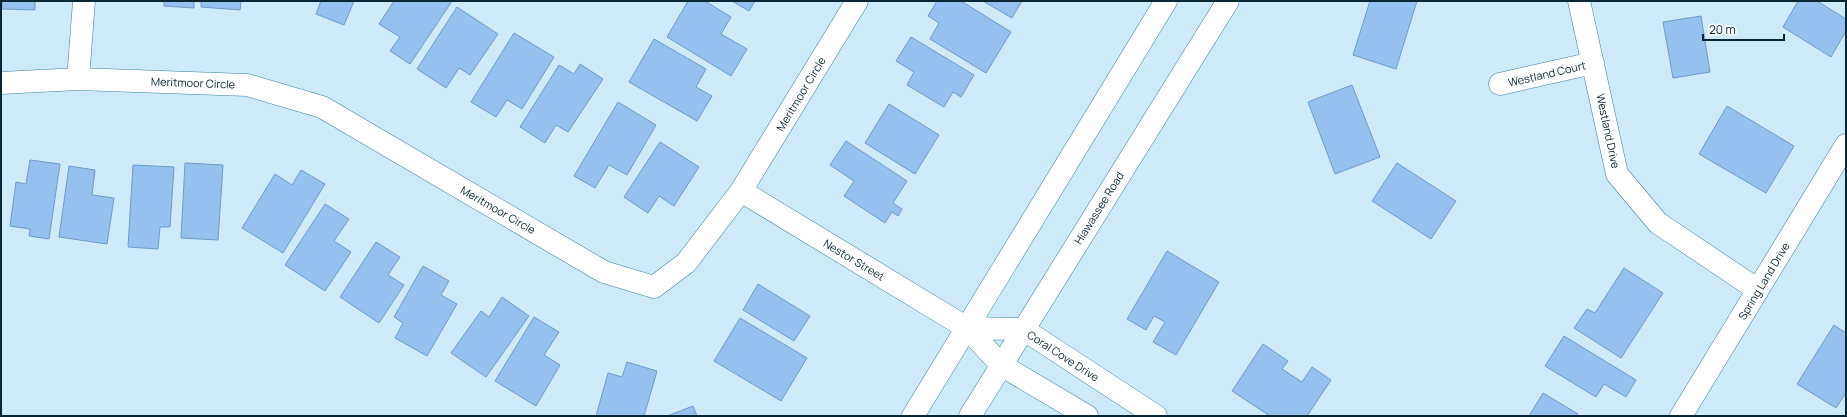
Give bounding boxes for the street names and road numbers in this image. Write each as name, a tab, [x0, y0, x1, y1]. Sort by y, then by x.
street label: Meritmoor Circle	[772, 53, 829, 134]
street label: Westland Court	[1507, 57, 1587, 90]
street label: Meritmoor Circle	[151, 74, 236, 91]
street label: Westland Drive	[1593, 92, 1624, 170]
street label: Hiawassee Road	[1070, 169, 1127, 247]
street label: Meritmoor Circle	[458, 182, 539, 237]
street label: Nestor Street	[821, 235, 888, 284]
street label: Spring Land Drive	[1735, 239, 1793, 322]
street label: Coral Cove Drive	[1024, 327, 1103, 385]

